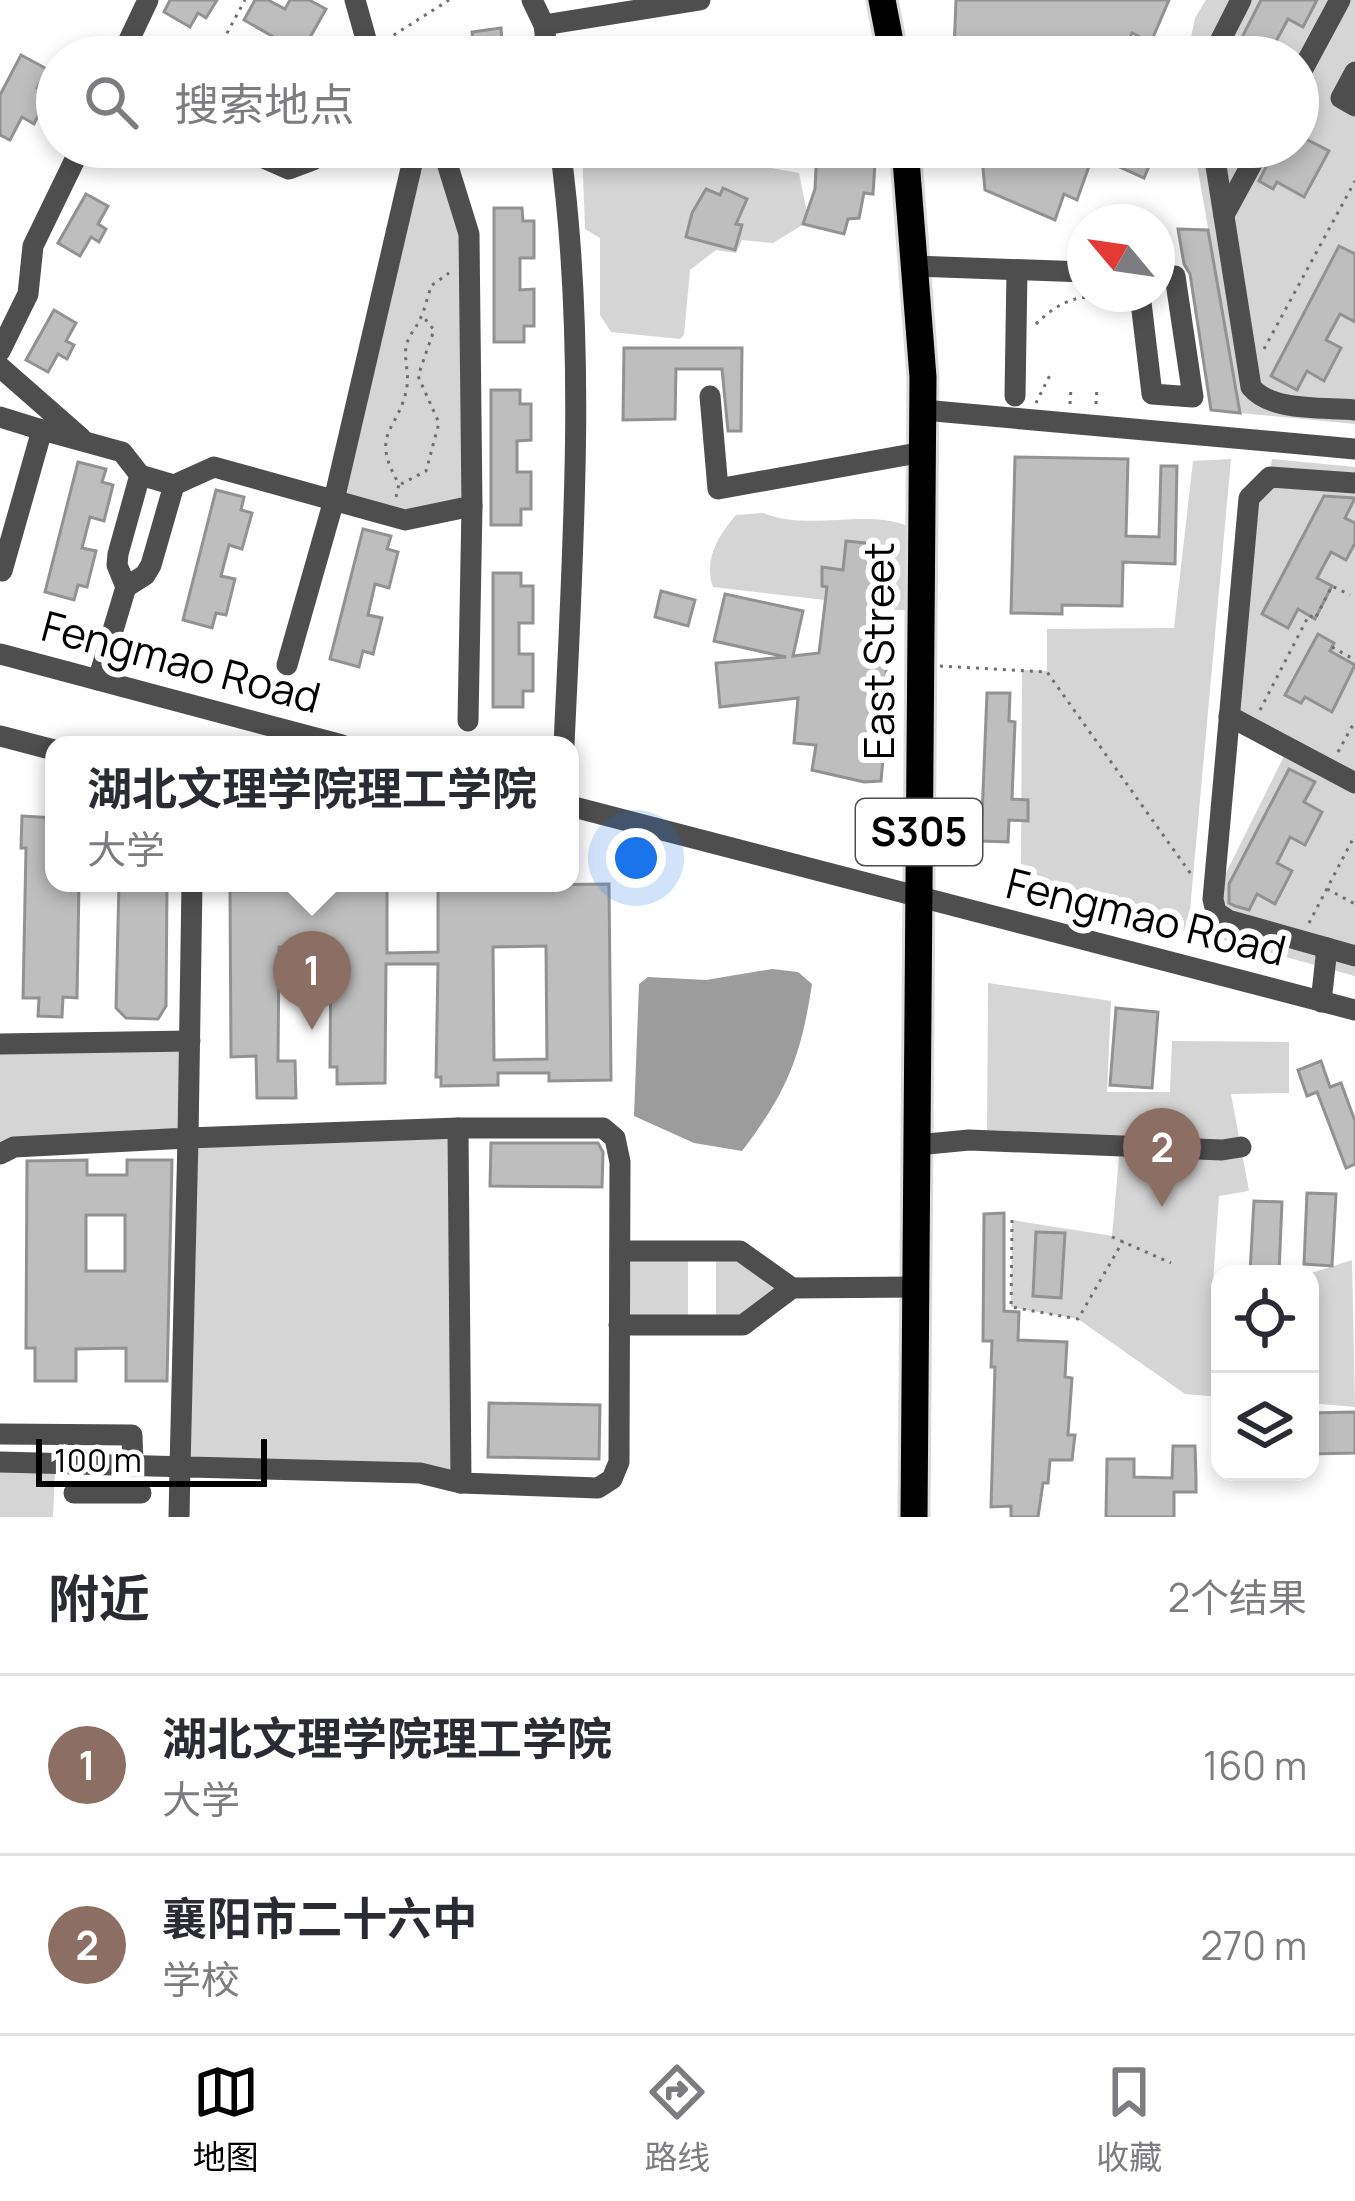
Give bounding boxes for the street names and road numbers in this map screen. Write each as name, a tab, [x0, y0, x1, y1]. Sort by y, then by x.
street label: East Street	[849, 542, 907, 760]
street label: Fengmao Road	[36, 596, 327, 726]
road number: S305	[856, 799, 982, 865]
street label: Fengmao Road	[1000, 853, 1292, 979]

